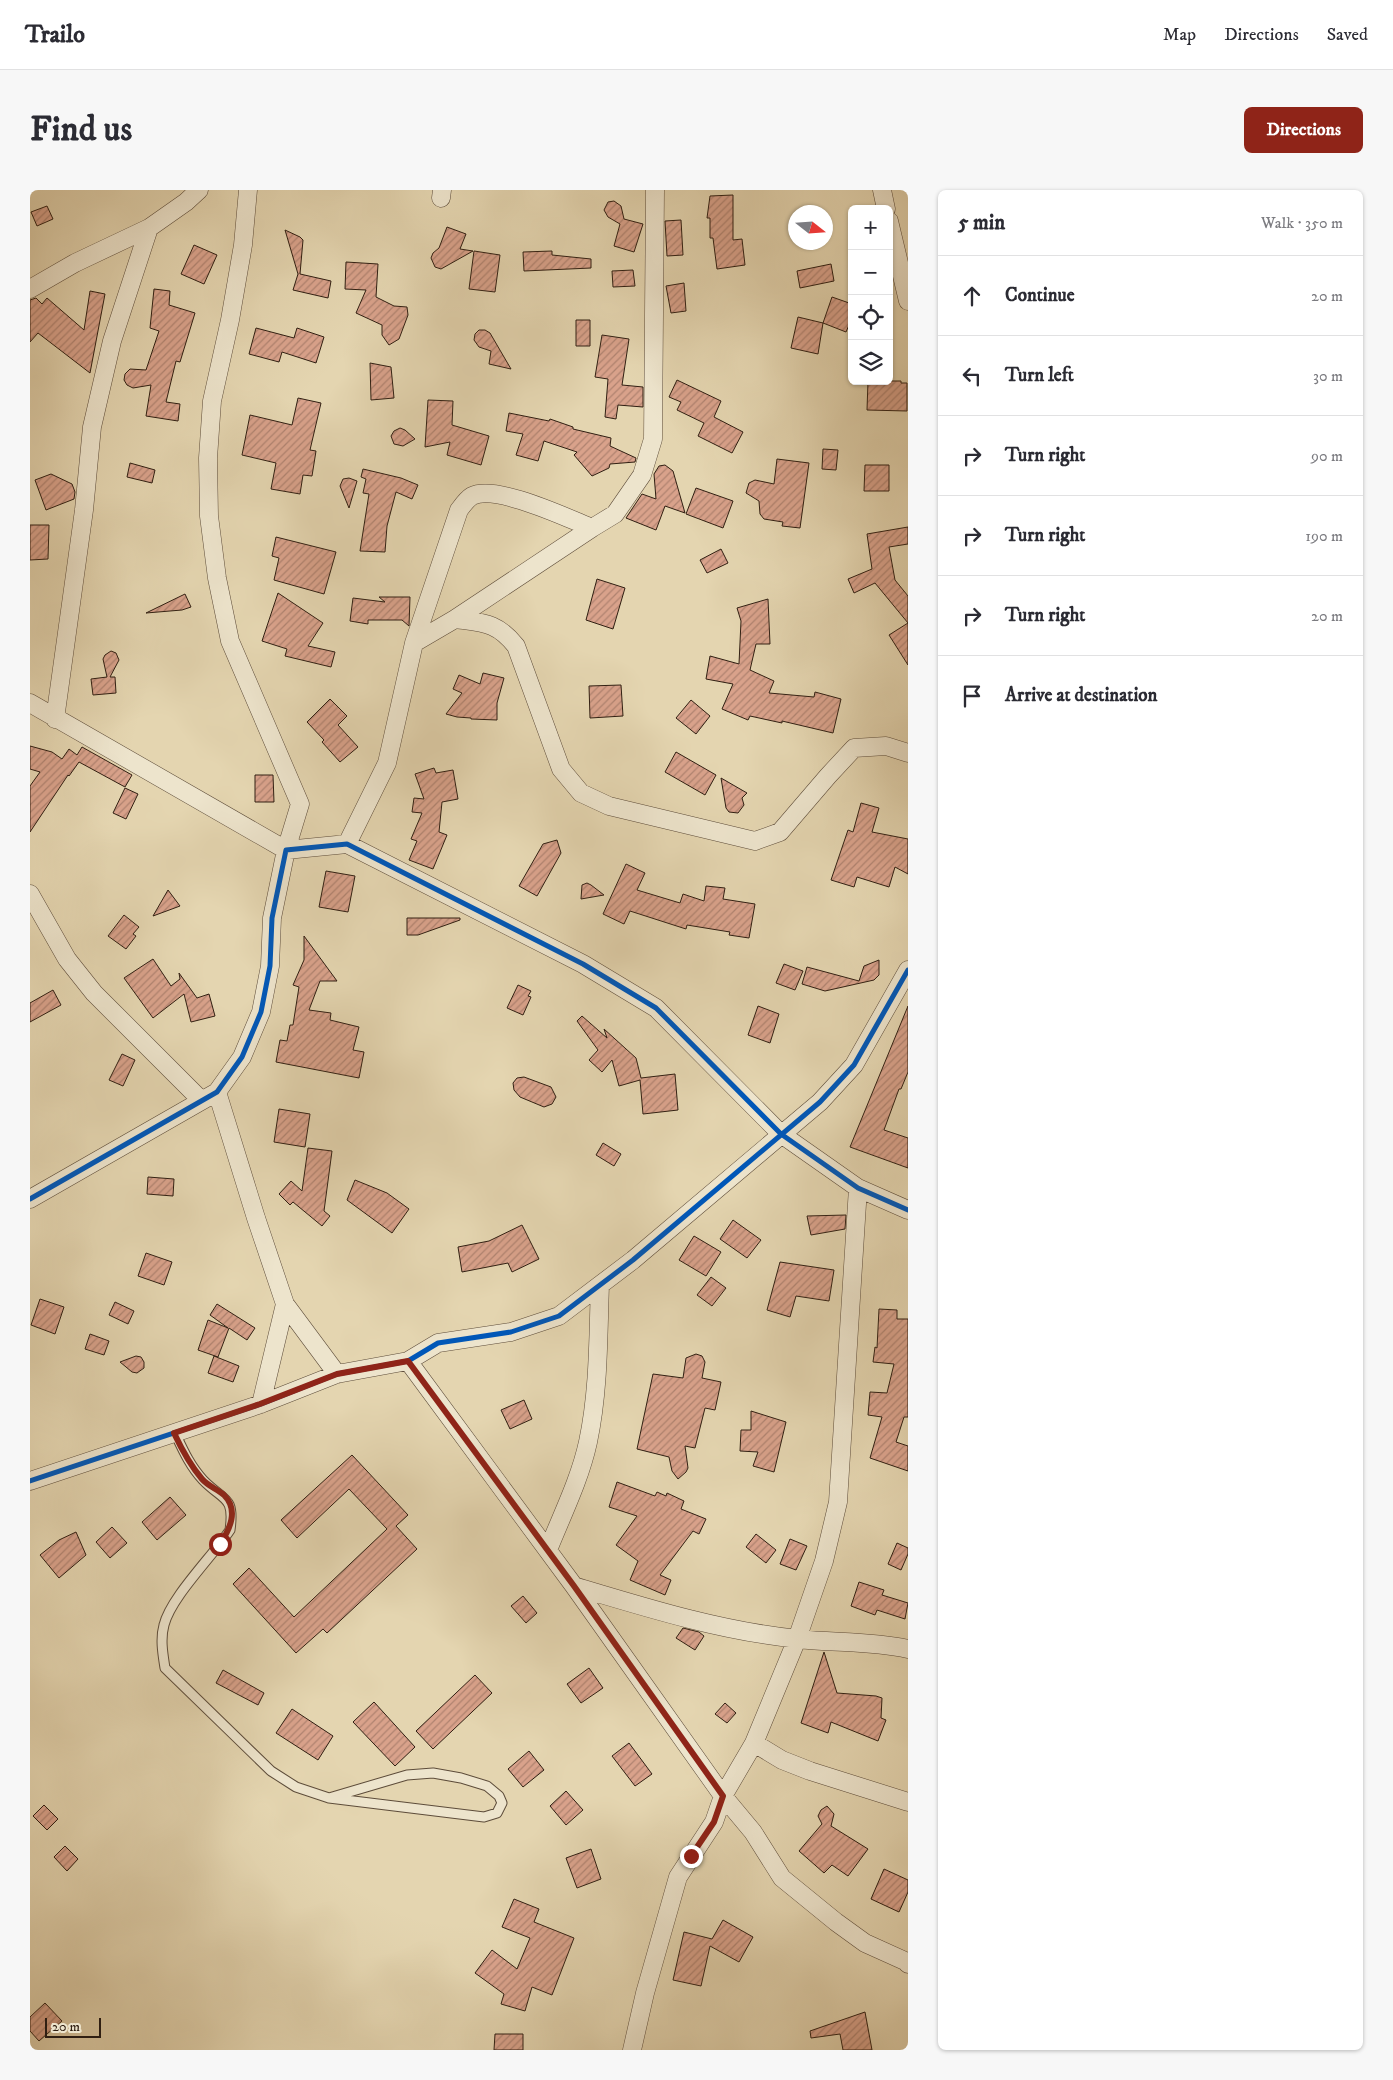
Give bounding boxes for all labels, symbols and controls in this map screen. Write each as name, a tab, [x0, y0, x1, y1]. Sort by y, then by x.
text: Trailo	[25, 20, 85, 50]
text: Map	[1163, 24, 1196, 46]
text: Directions	[1224, 24, 1299, 46]
text: Saved	[1327, 24, 1368, 46]
button: Directions	[1244, 107, 1363, 153]
text: Find us	[30, 108, 132, 152]
north arrow	[788, 205, 833, 250]
map controls	[848, 205, 893, 385]
button: +	[848, 205, 893, 250]
text: 5 min	[958, 210, 1005, 236]
text: Walk · 350 m	[1261, 213, 1343, 233]
button: −	[848, 250, 893, 295]
icon: ahead	[958, 282, 986, 310]
text: Continue	[1005, 284, 1075, 307]
text: 20 m	[1311, 286, 1343, 306]
button: locate	[848, 295, 893, 340]
button: layers	[848, 340, 893, 385]
icon: left	[958, 362, 986, 390]
text: Turn left	[1005, 364, 1074, 387]
text: 30 m	[1313, 366, 1343, 386]
icon: right	[958, 442, 986, 470]
text: Turn right	[1005, 444, 1085, 467]
text: 90 m	[1311, 446, 1343, 466]
icon: right	[958, 522, 986, 550]
text: Turn right	[1005, 524, 1085, 547]
text: 190 m	[1305, 526, 1343, 546]
icon: right	[958, 602, 986, 630]
text: Turn right	[1005, 604, 1085, 627]
text: 20 m	[1311, 606, 1343, 626]
icon: arrive	[958, 682, 986, 710]
text: Arrive at destination	[1005, 684, 1157, 707]
route start	[209, 1533, 232, 1556]
route end	[680, 1845, 703, 1868]
scale bar	[45, 2015, 101, 2038]
text: 20 m	[52, 2018, 80, 2036]

